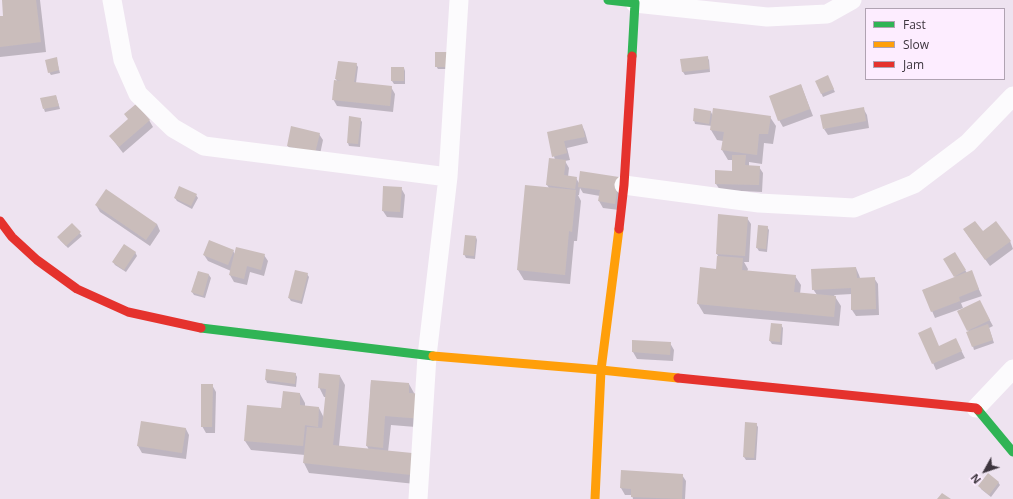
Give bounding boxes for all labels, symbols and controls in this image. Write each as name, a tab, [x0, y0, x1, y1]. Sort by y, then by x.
legend	[865, 8, 1005, 80]
text: Fast	[903, 16, 926, 33]
text: Slow	[903, 36, 929, 53]
text: Jam	[903, 56, 924, 73]
north arrow	[965, 451, 1005, 491]
text: N	[967, 471, 984, 487]

